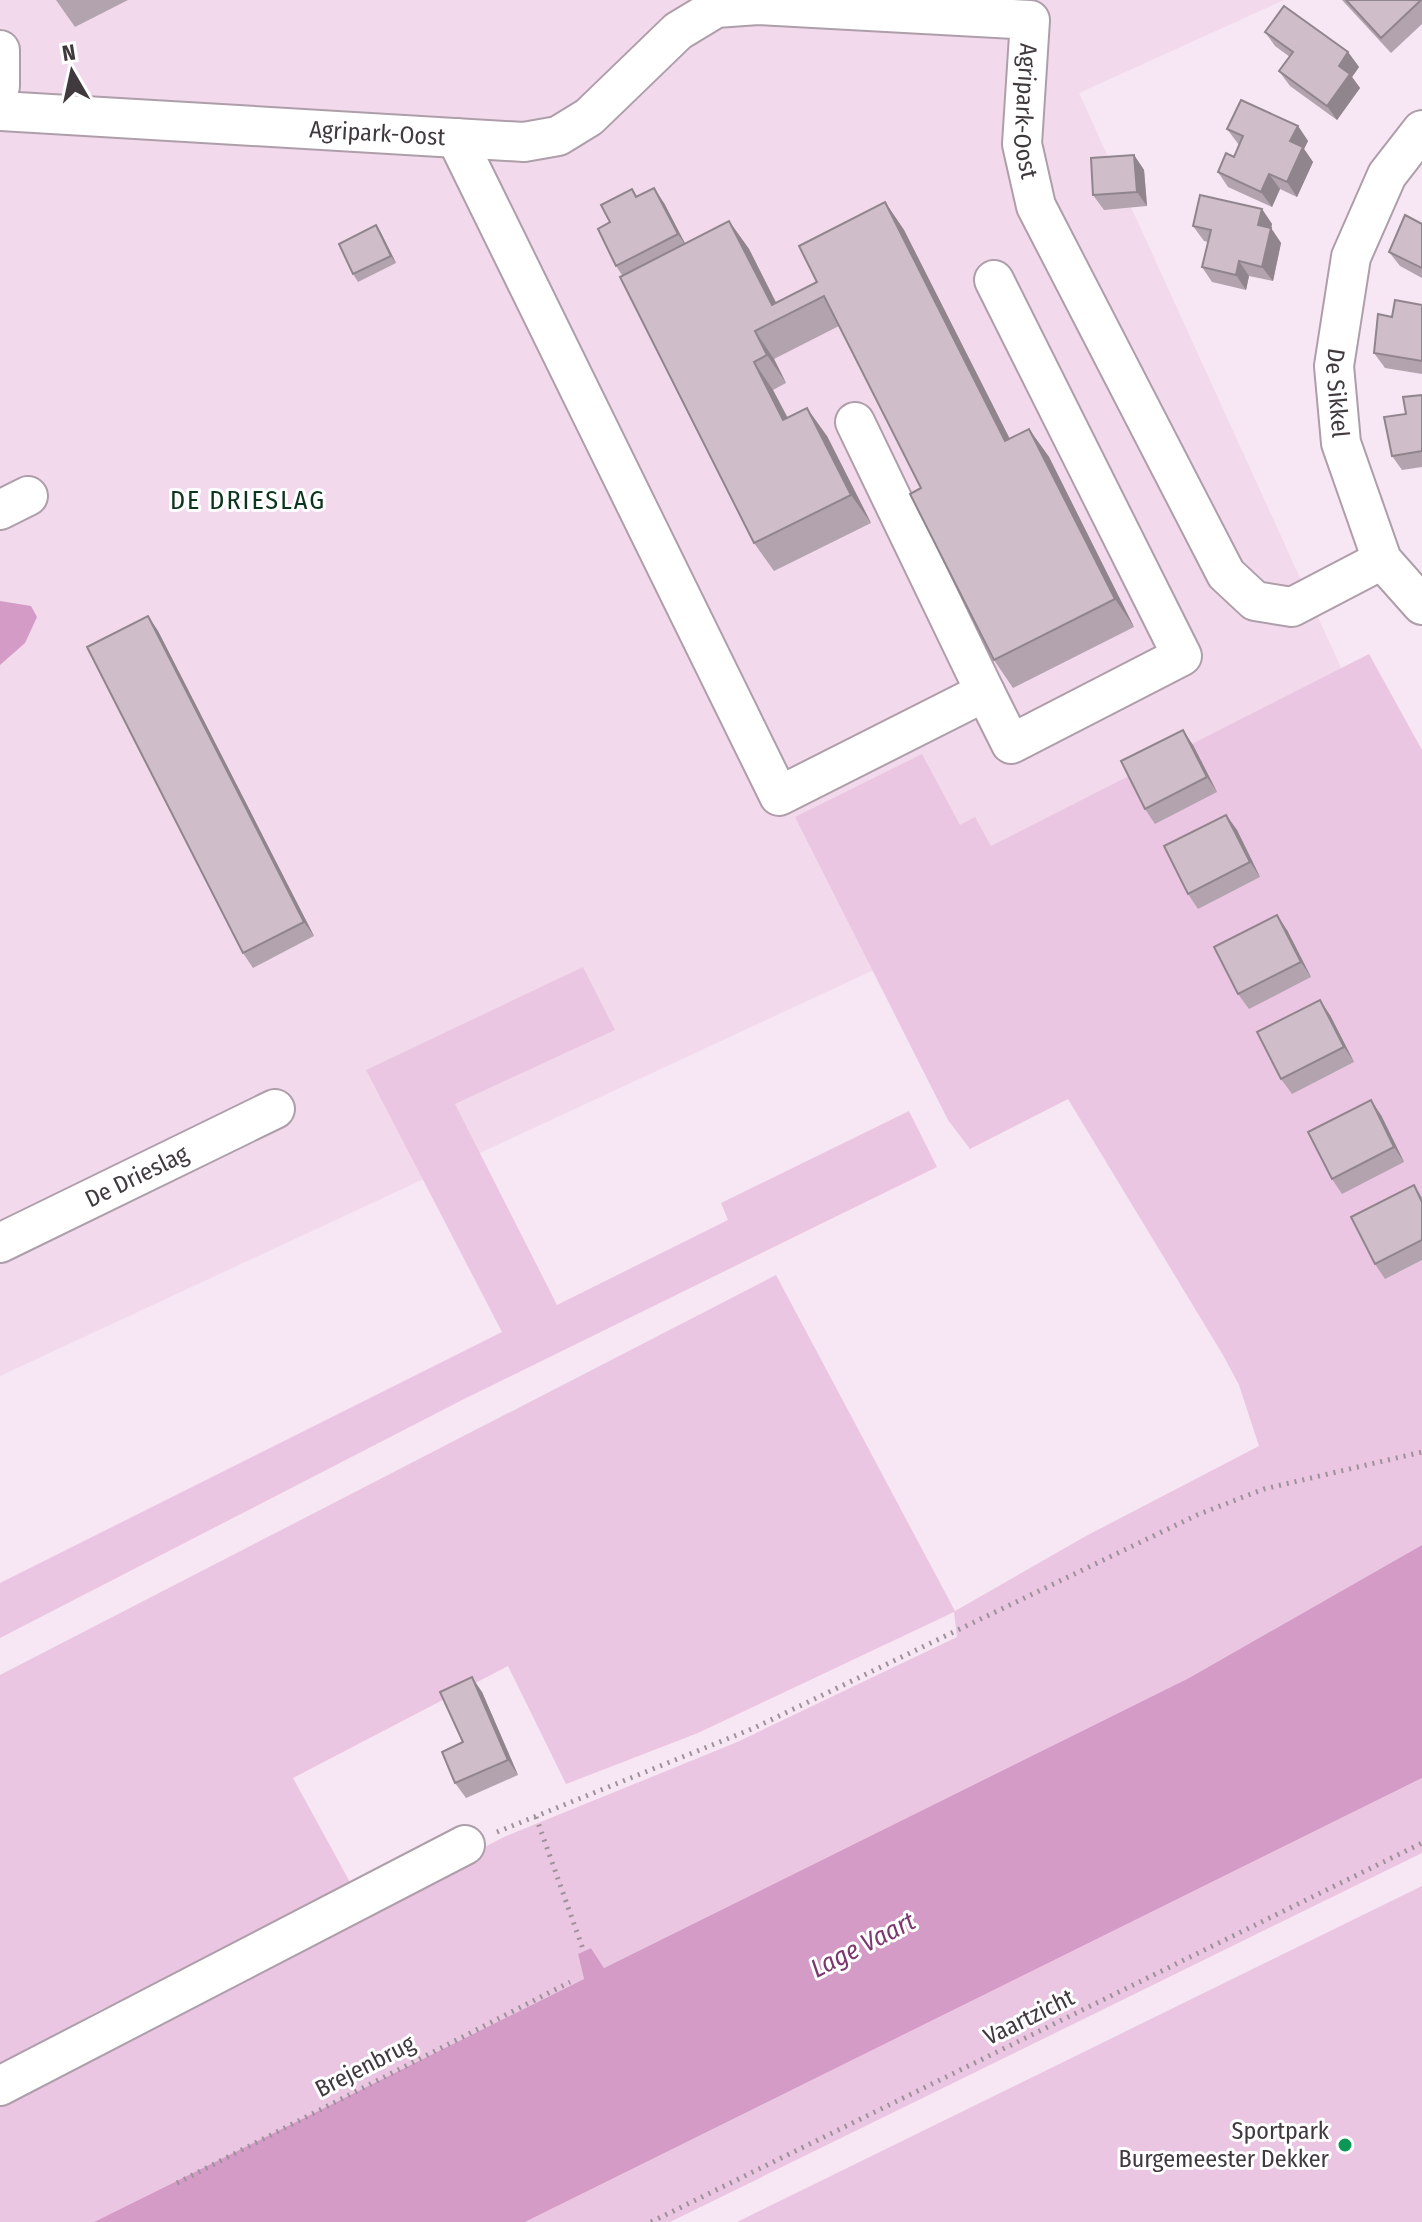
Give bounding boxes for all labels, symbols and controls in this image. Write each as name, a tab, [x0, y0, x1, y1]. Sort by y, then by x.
north arrow	[32, 32, 112, 112]
text: N	[60, 38, 78, 67]
street label: Agripark-Oost	[1008, 42, 1043, 182]
street label: Agripark-Oost	[309, 115, 446, 151]
street label: De Sikkel	[1320, 346, 1354, 439]
district label: DE DRIESLAG	[170, 485, 326, 516]
street label: De Drieslag	[81, 1139, 193, 1213]
water label: Lage Vaart	[806, 1905, 921, 1985]
street label: Vaartzicht	[979, 1983, 1079, 2051]
street label: Brejenbrug	[310, 2029, 420, 2103]
place label: Sportpark Burgemeester Dekker	[1119, 2117, 1330, 2173]
marker: Sportpark Burgemeester Dekker	[1336, 2136, 1354, 2154]

